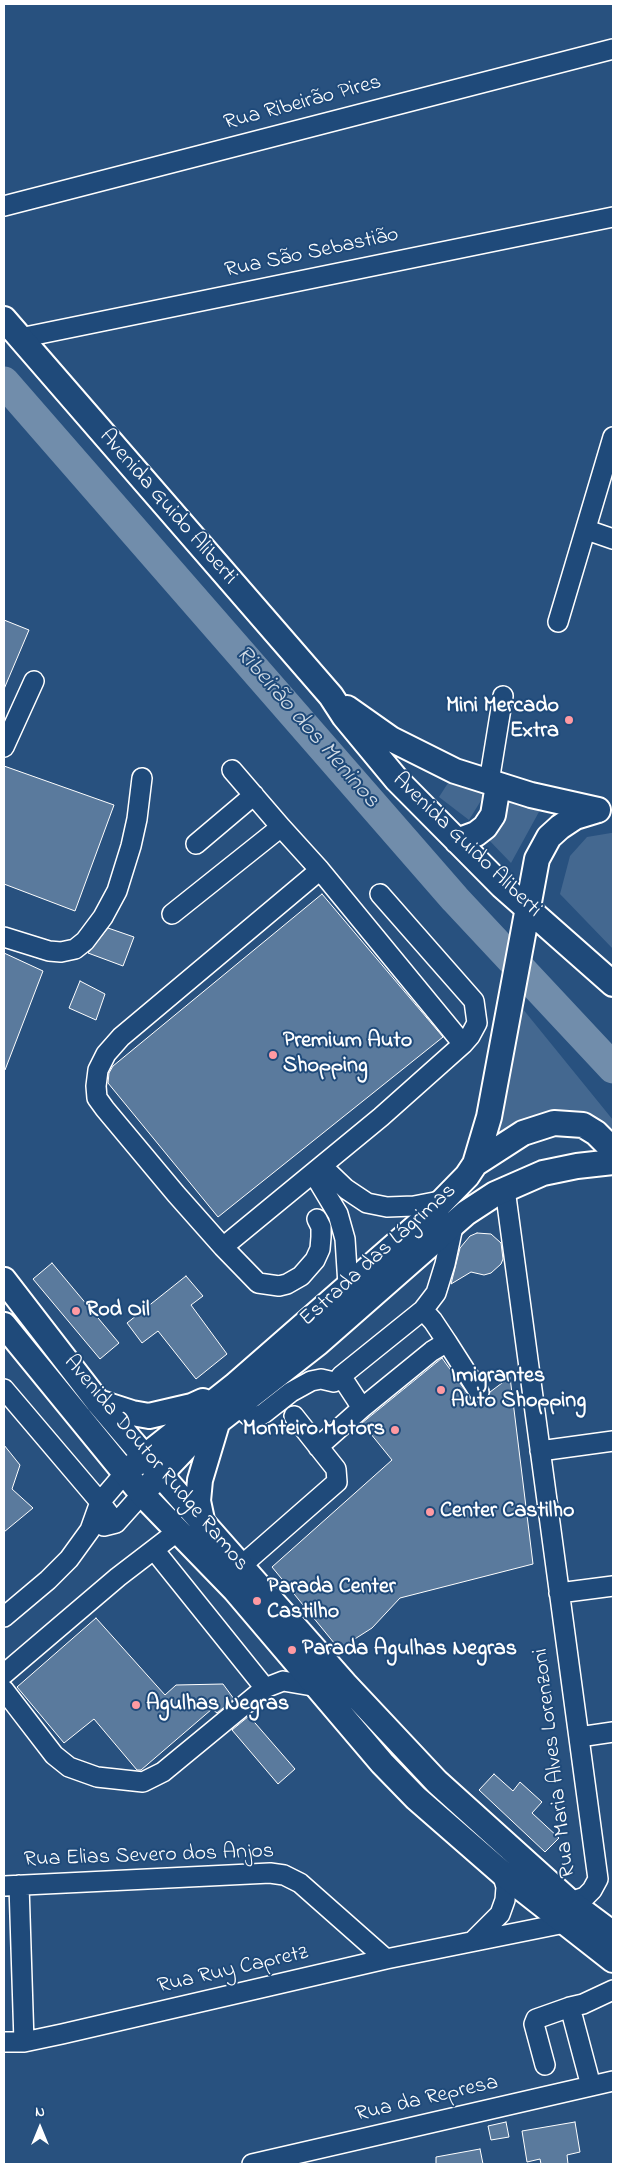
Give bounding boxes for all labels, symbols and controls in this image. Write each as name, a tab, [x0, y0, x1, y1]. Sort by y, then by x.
street label: Rua Ribeirão Pires	[221, 70, 385, 138]
street label: Rua São Sebastião	[223, 223, 401, 285]
street label: Avenida Guido Aliberti	[92, 425, 242, 591]
water label: Ribeirão dos Meninos	[228, 641, 384, 815]
place label: Mini Mercado Extra	[446, 694, 559, 746]
marker: Mini Mercado Extra	[563, 714, 575, 726]
street label: Avenida Guido Aliberti	[386, 768, 546, 924]
place label: Premium Auto Shopping	[283, 1029, 412, 1080]
marker: Premium Auto Shopping	[267, 1049, 279, 1061]
street label: Estrada das Lágrimas	[295, 1179, 463, 1333]
place label: Rod Oil	[86, 1298, 150, 1324]
marker: Rod Oil	[70, 1305, 82, 1317]
street label: Avenida Doutor Rudge Ramos	[57, 1350, 253, 1578]
place label: Imigrantes Auto Shopping	[451, 1364, 586, 1415]
marker: Imigrantes Auto Shopping	[435, 1384, 447, 1396]
place label: Monteiro Motors	[243, 1417, 385, 1443]
marker: Monteiro Motors	[389, 1424, 401, 1436]
place label: Center Castilho	[440, 1499, 574, 1525]
marker: Center Castilho	[424, 1506, 436, 1518]
place label: Parada Center Castilho	[267, 1575, 396, 1626]
marker: Parada Center Castilho	[251, 1595, 263, 1607]
place label: Parada Agulhas Negras	[302, 1637, 517, 1663]
marker: Parada Agulhas Negras	[286, 1644, 298, 1656]
street label: Rua Maria Alves Lorenzoni	[529, 1647, 583, 1879]
place label: Agulhas Negras	[146, 1692, 289, 1718]
marker: Agulhas Negras	[130, 1699, 142, 1711]
street label: Rua Elias Severo dos Anjos	[23, 1839, 275, 1875]
street label: Rua Ruy Capretz	[155, 1941, 311, 2001]
street label: Rua da Represa	[353, 2071, 501, 2129]
text: N	[35, 2102, 45, 2123]
north arrow	[15, 2103, 65, 2153]

